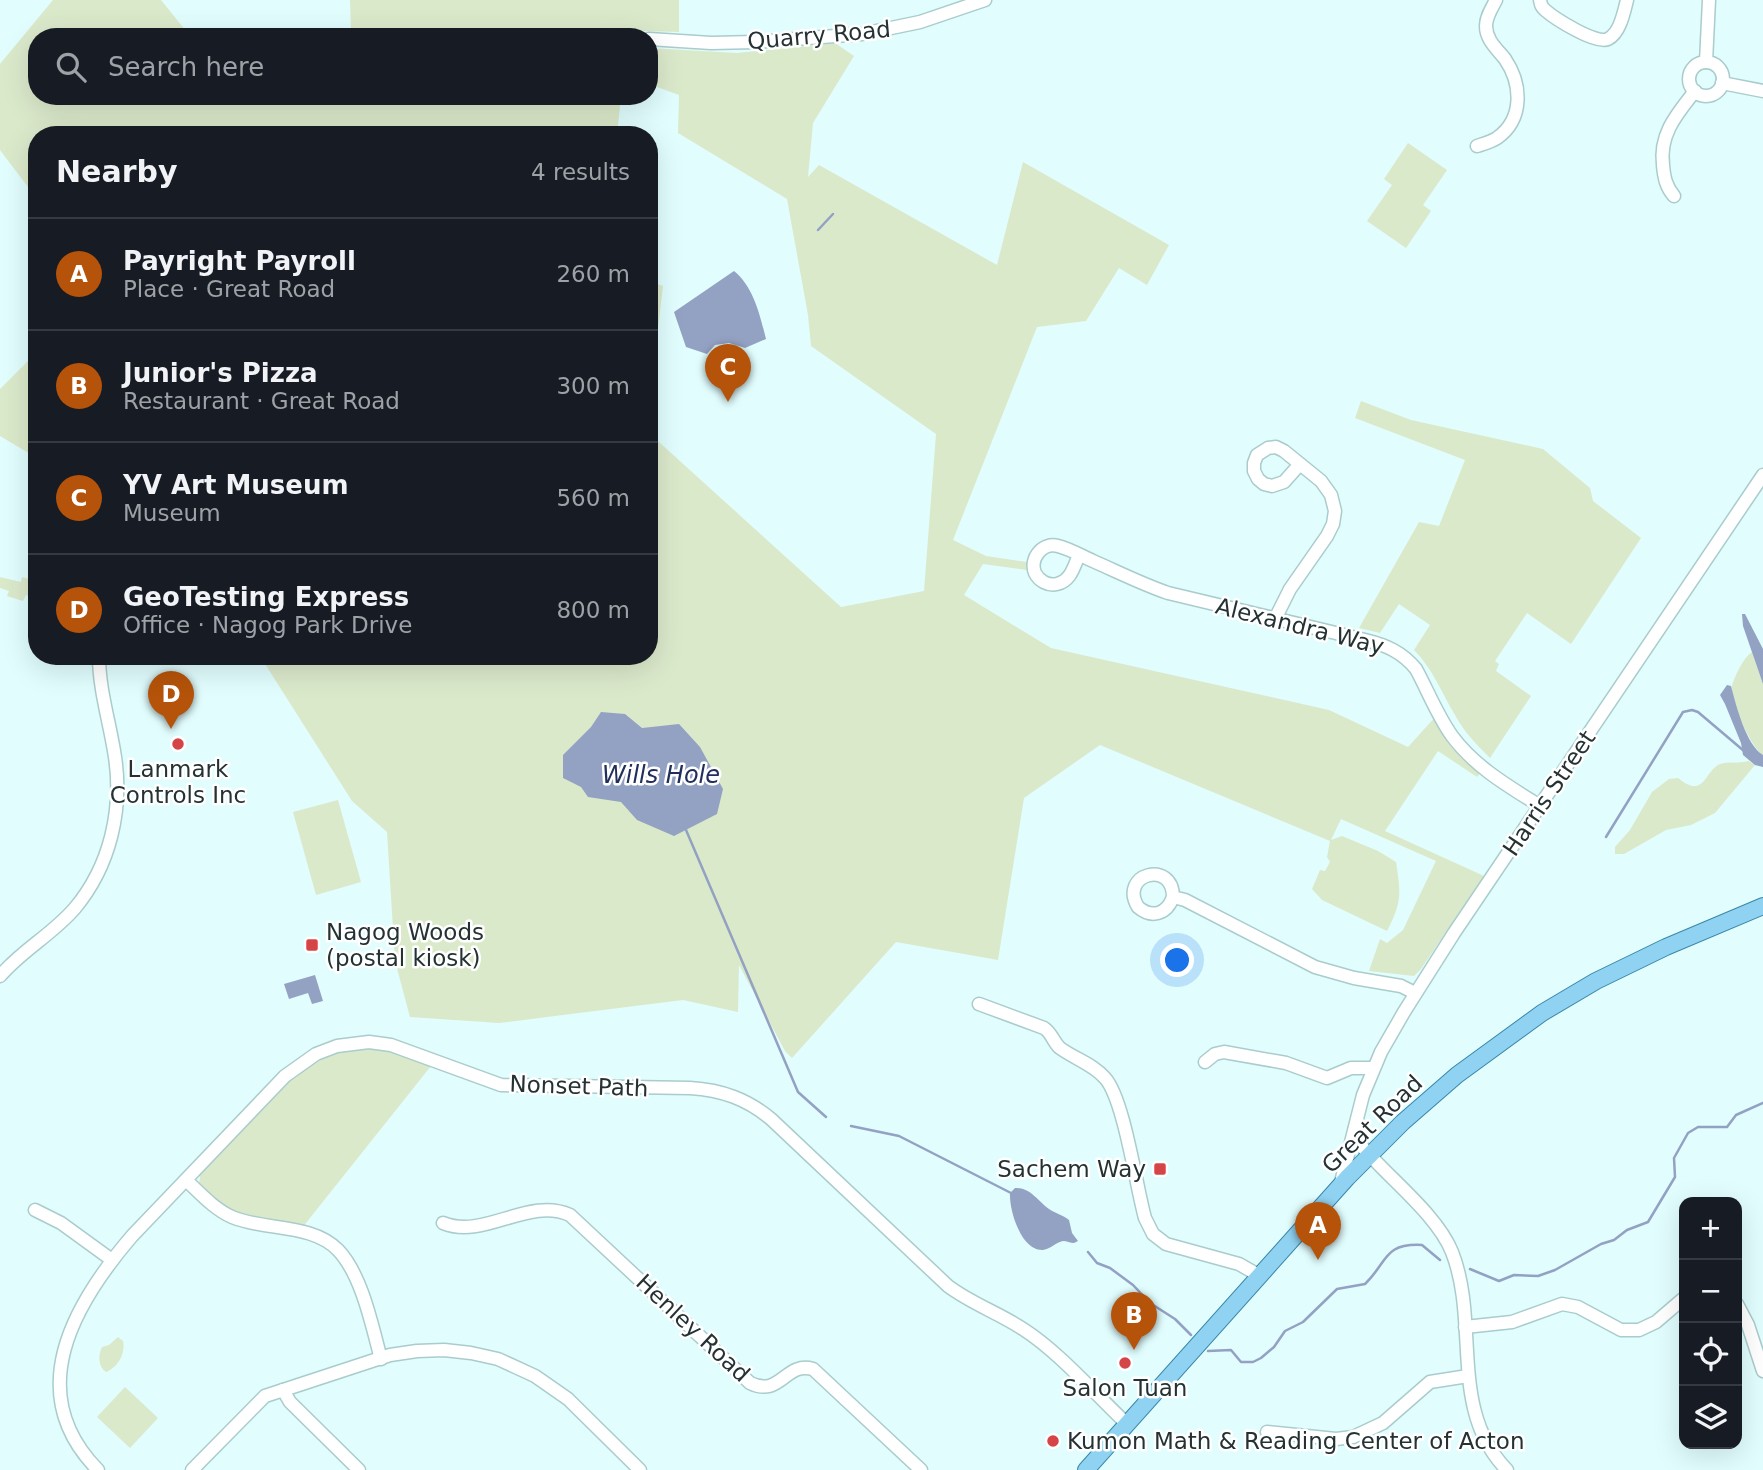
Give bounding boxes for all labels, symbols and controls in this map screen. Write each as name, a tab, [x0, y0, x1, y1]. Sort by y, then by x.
street label: Quarry Road	[746, 16, 892, 54]
search box	[28, 28, 658, 105]
icon: search	[52, 48, 90, 86]
text: Search here	[108, 52, 264, 82]
text: Nearby	[56, 154, 178, 189]
text: 4 results	[531, 159, 630, 185]
text: Payright Payroll	[123, 246, 356, 276]
text: A	[70, 261, 88, 287]
text: 260 m	[556, 261, 630, 287]
text: Place · Great Road	[123, 276, 335, 302]
pin: C	[705, 344, 751, 402]
text: Junior's Pizza	[123, 358, 318, 388]
text: B	[70, 373, 88, 399]
text: 300 m	[556, 373, 630, 399]
text: Restaurant · Great Road	[123, 388, 400, 414]
text: YV Art Museum	[123, 470, 349, 500]
text: C	[71, 485, 87, 511]
text: 560 m	[556, 485, 630, 511]
text: Museum	[123, 500, 221, 526]
text: GeoTesting Express	[123, 582, 409, 612]
street label: Alexandra Way	[1213, 593, 1387, 659]
text: D	[69, 597, 89, 623]
text: 800 m	[556, 597, 630, 623]
text: Office · Nagog Park Drive	[123, 612, 412, 638]
pin: D	[148, 671, 194, 729]
street label: Harris Street	[1498, 725, 1600, 861]
marker: Lanmark Controls Inc	[170, 736, 186, 752]
place label: Lanmark Controls Inc	[110, 756, 246, 808]
water label: Wills Hole	[602, 761, 720, 789]
place label: Nagog Woods (postal kiosk)	[326, 919, 484, 971]
marker: Nagog Woods (postal kiosk)	[304, 937, 320, 953]
your location	[1160, 943, 1194, 977]
street label: Great Road	[1317, 1070, 1427, 1178]
street label: Nonset Path	[509, 1071, 649, 1101]
place label: Sachem Way	[997, 1156, 1146, 1182]
marker: Sachem Way	[1152, 1161, 1168, 1177]
map controls	[1679, 1197, 1742, 1449]
button: +	[1679, 1197, 1742, 1260]
pin: A	[1295, 1202, 1341, 1260]
button: −	[1679, 1260, 1742, 1323]
street label: Henley Road	[631, 1269, 755, 1387]
pin: B	[1111, 1292, 1157, 1350]
button: locate	[1679, 1323, 1742, 1386]
marker: Salon Tuan	[1117, 1355, 1133, 1371]
place label: Salon Tuan	[1063, 1375, 1187, 1401]
button: layers	[1679, 1386, 1742, 1449]
place label: Kumon Math & Reading Center of Acton	[1067, 1428, 1524, 1454]
marker: Kumon Math & Reading Center of Acton	[1045, 1433, 1061, 1449]

